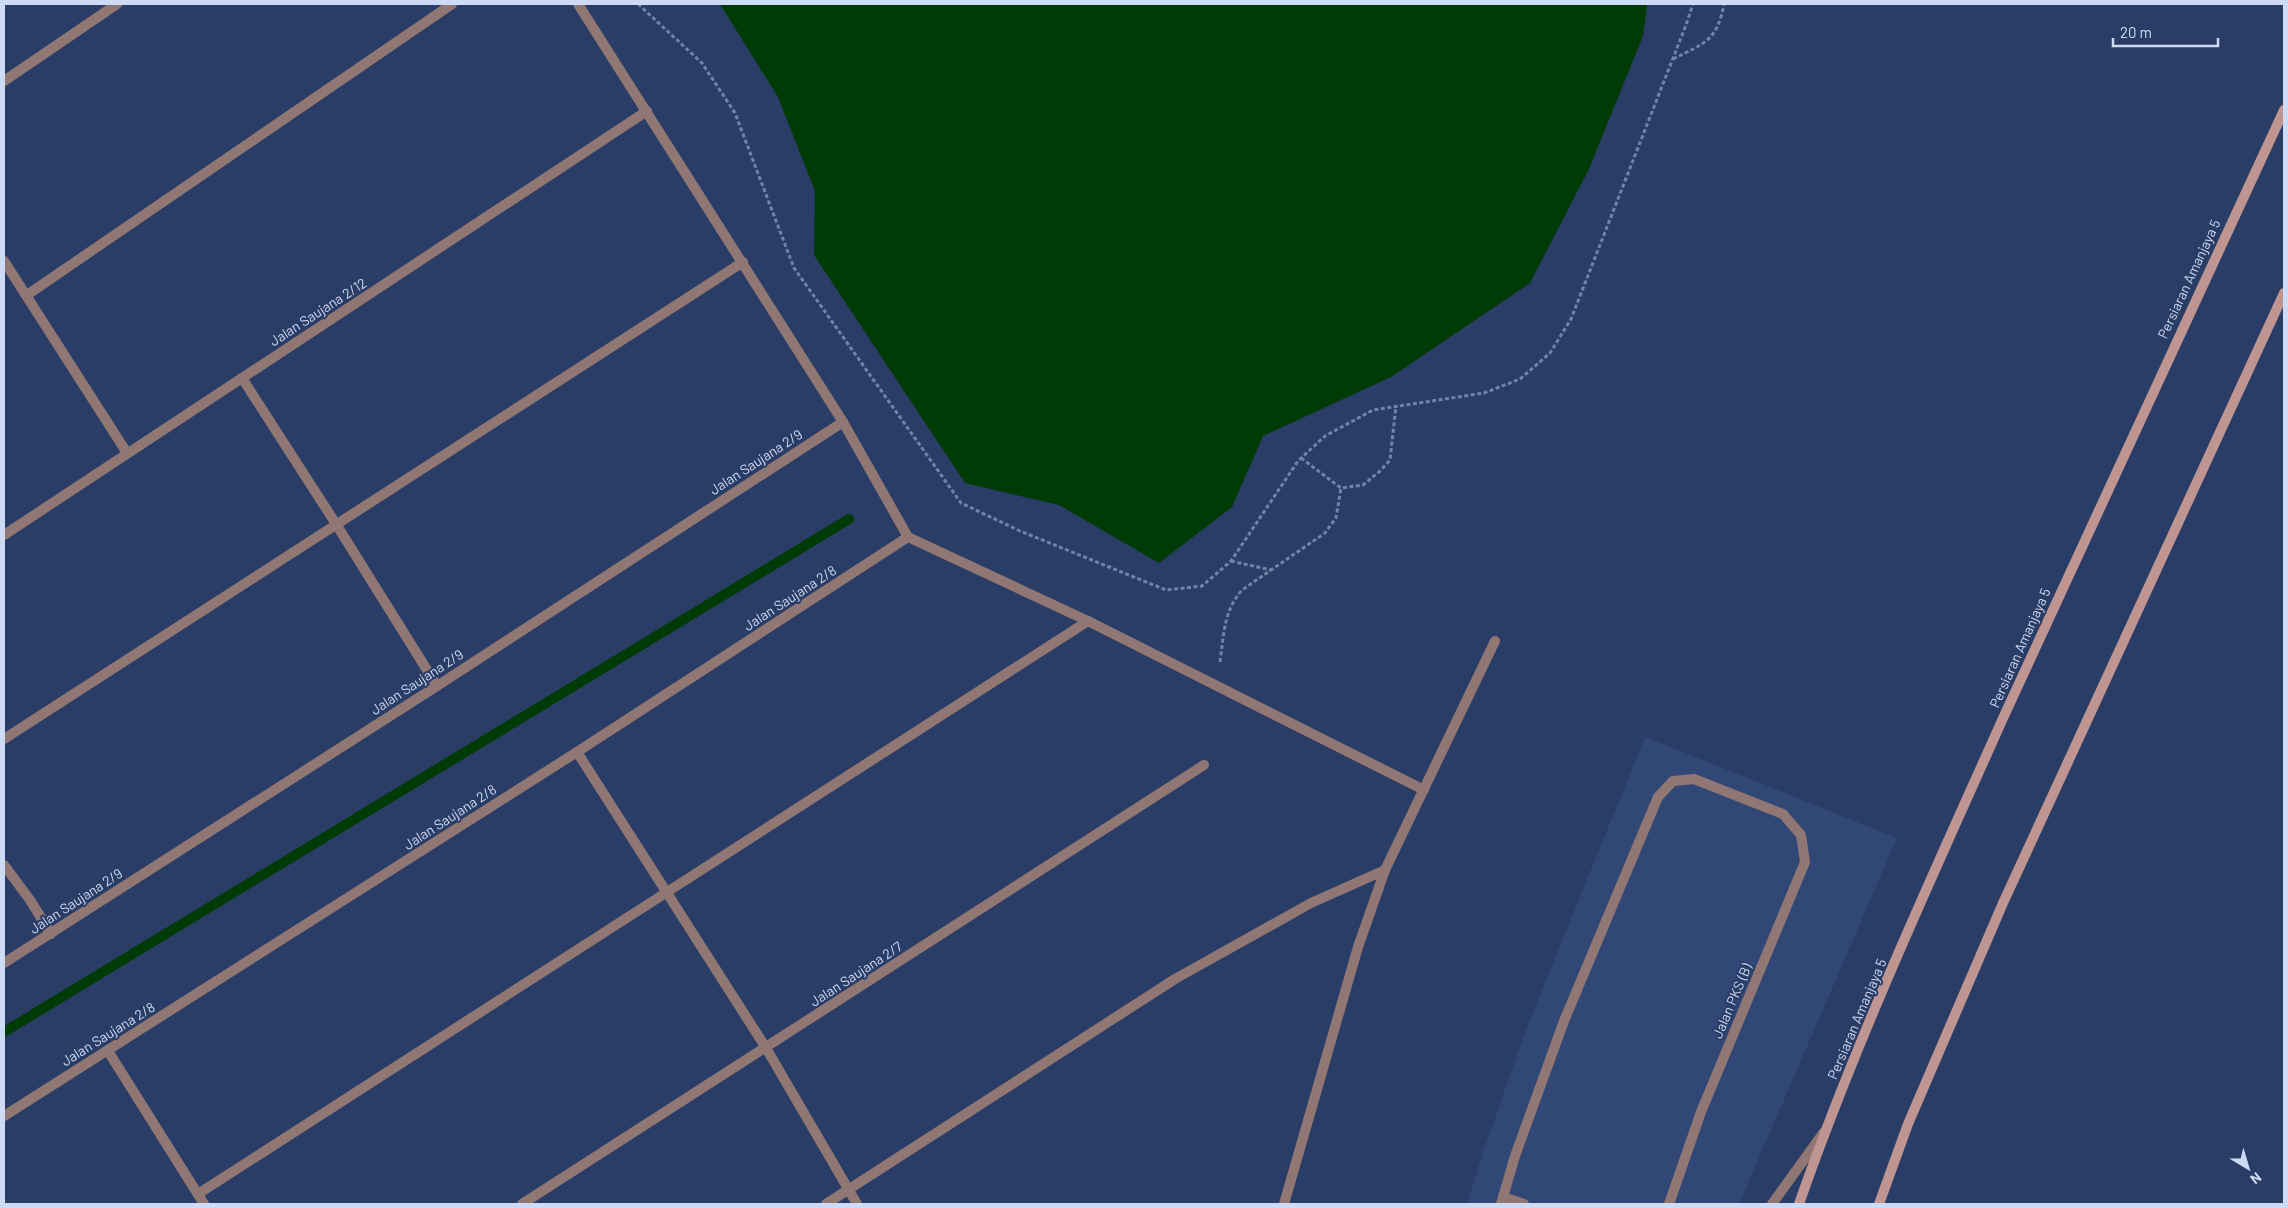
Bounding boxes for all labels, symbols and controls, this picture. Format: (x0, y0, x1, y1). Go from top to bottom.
scale bar (2113, 15, 2218, 47)
text: 20 m (2120, 23, 2152, 41)
street label: Persiaran Amanjaya 5 (2154, 217, 2224, 341)
street label: Jalan Saujana 2/12 (266, 274, 369, 349)
street label: Jalan Saujana 2/9 (706, 425, 805, 498)
street label: Jalan Saujana 2/8 (740, 561, 839, 634)
street label: Persiaran Amanjaya 5 (1985, 585, 2054, 710)
street label: Jalan Saujana 2/9 (367, 645, 466, 718)
street label: Jalan Saujana 2/8 (400, 780, 499, 853)
street label: Jalan Saujana 2/9 (26, 864, 125, 937)
street label: Jalan Saujana 2/7 (806, 937, 905, 1010)
street label: Persiaran Amanjaya 5 (1823, 956, 1890, 1082)
street label: Jalan PKS (B) (1708, 960, 1755, 1041)
street label: Jalan Saujana 2/8 (58, 998, 158, 1069)
north arrow (2223, 1143, 2273, 1193)
text: N (2247, 1169, 2265, 1188)

